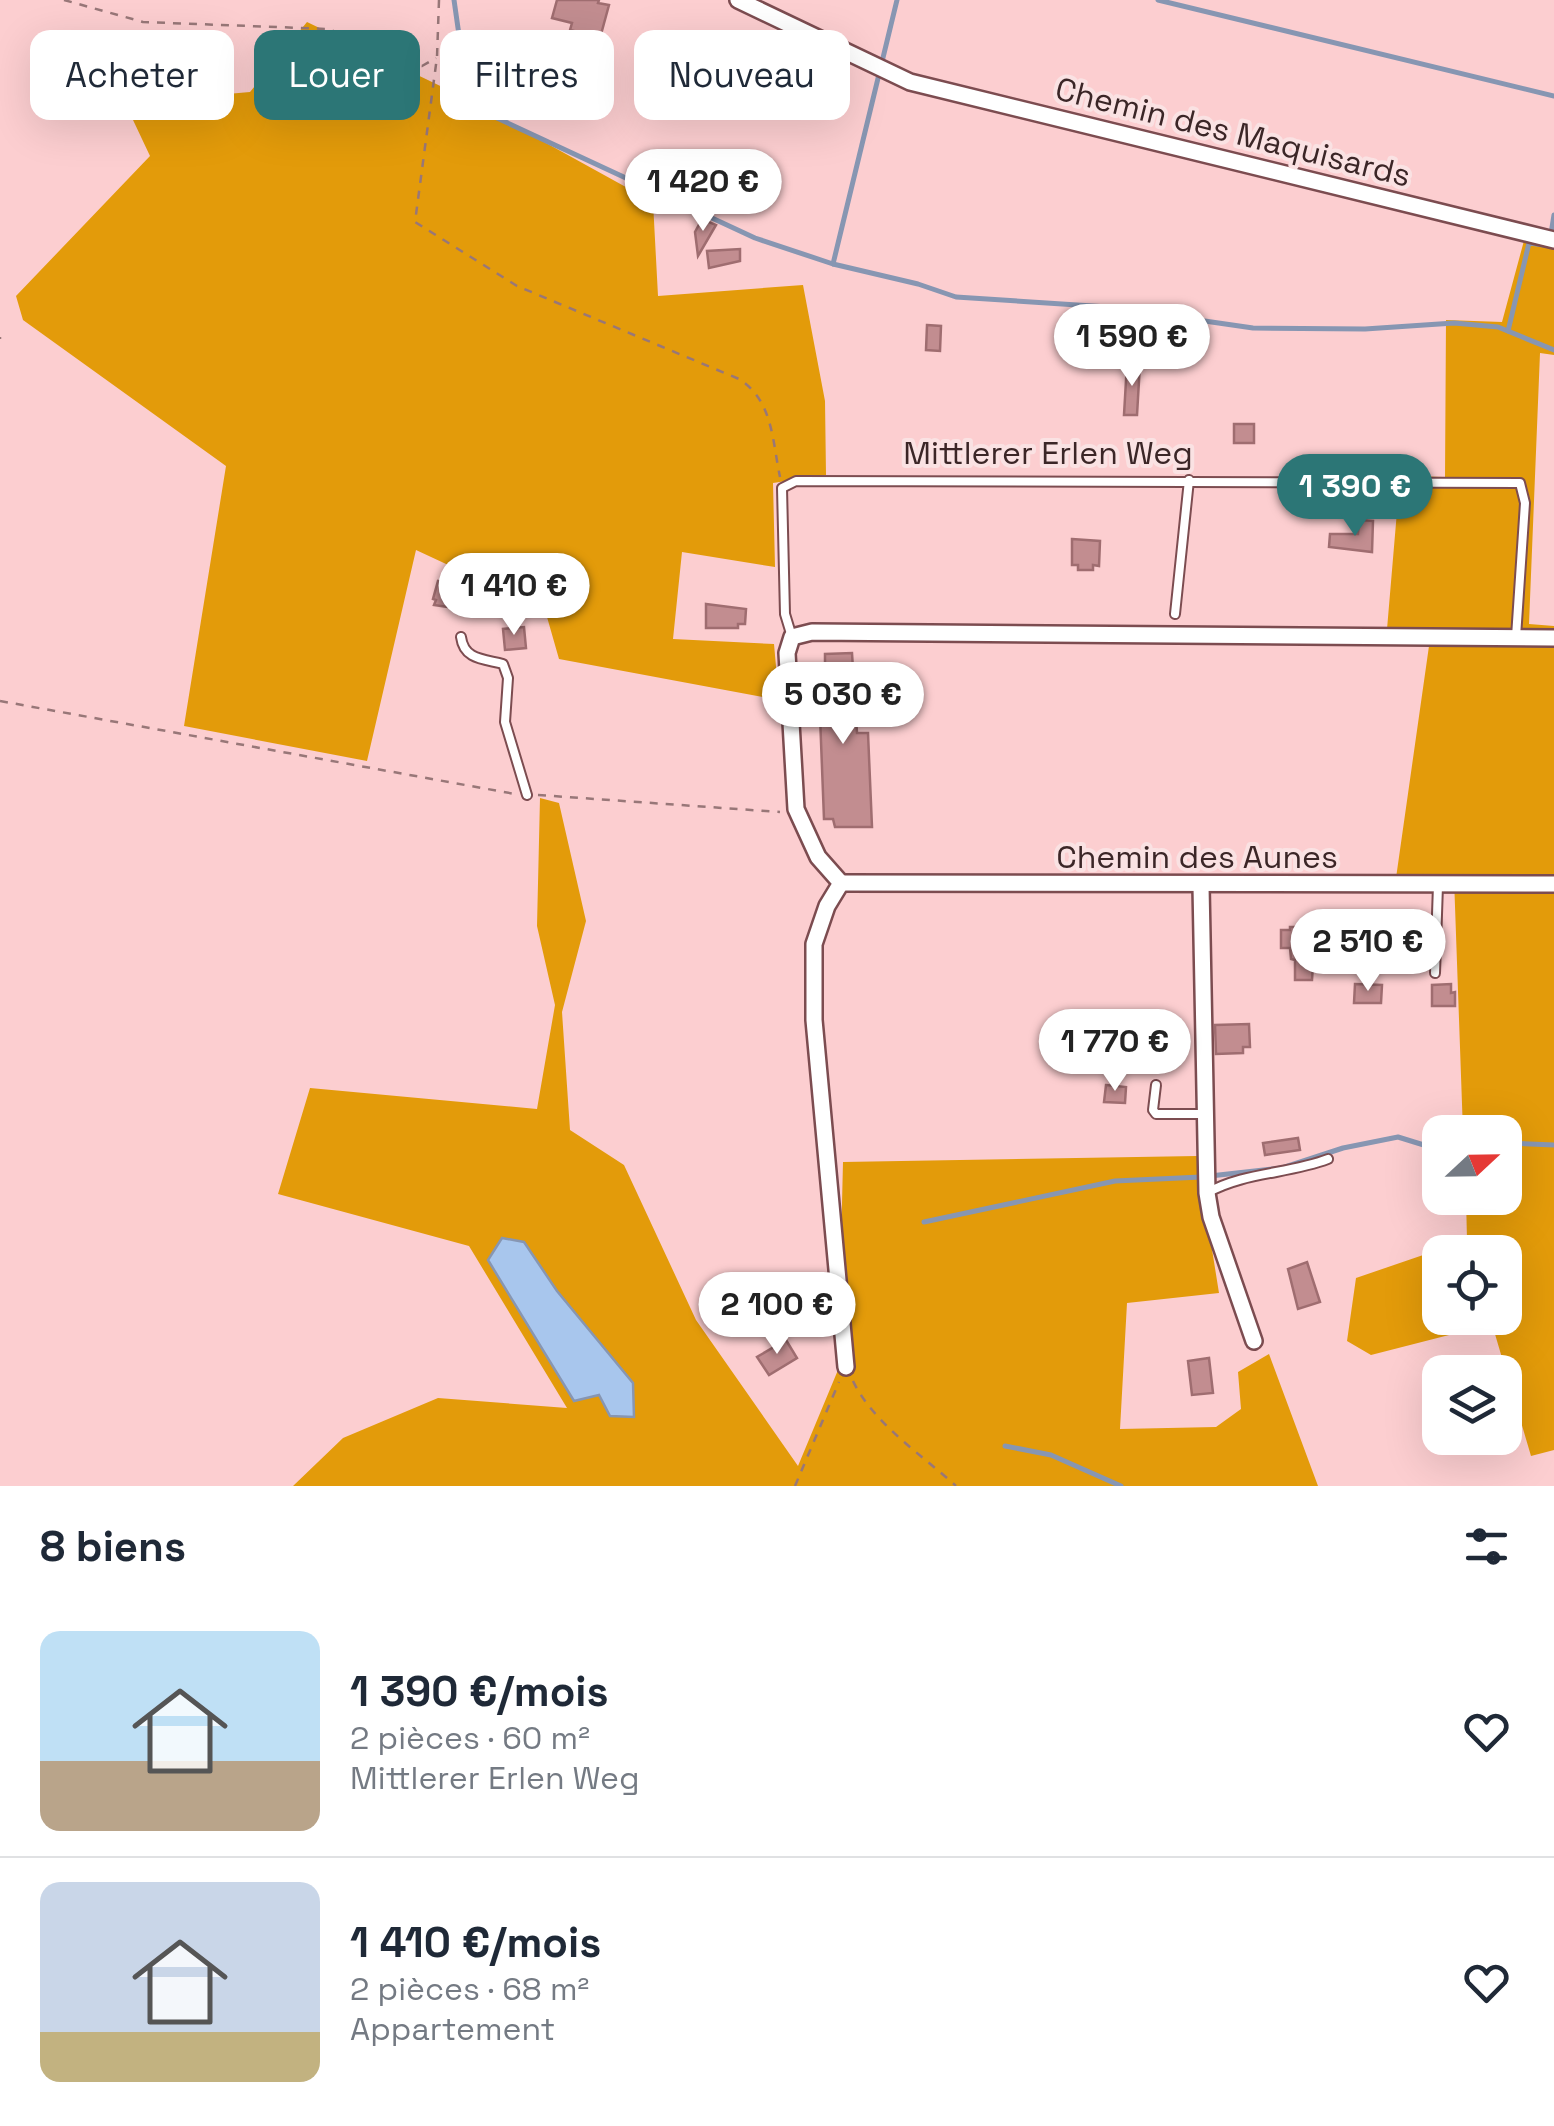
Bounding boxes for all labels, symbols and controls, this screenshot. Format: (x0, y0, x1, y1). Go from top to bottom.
chip: Acheter (30, 30, 234, 120)
chip: Louer (254, 30, 420, 120)
chip: Filtres (440, 30, 614, 120)
chip: Nouveau (634, 30, 850, 120)
street label: Chemin des Maquisards (1051, 68, 1415, 196)
pin: 1 420 € (611, 149, 795, 234)
text: 1 420 € (647, 161, 759, 201)
pin: 1 590 € (1040, 304, 1224, 389)
text: 1 590 € (1076, 316, 1188, 356)
street label: Mittlerer Erlen Weg (903, 433, 1193, 473)
pin: 1 390 € (1263, 454, 1447, 539)
text: 1 390 € (1299, 466, 1411, 506)
pin: 1 410 € (422, 553, 606, 638)
text: 1 410 € (461, 565, 567, 605)
pin: 5 030 € (751, 662, 935, 747)
text: 5 030 € (784, 674, 902, 714)
street label: Chemin des Aunes (1056, 837, 1338, 877)
pin: 2 510 € (1276, 909, 1460, 994)
text: 2 510 € (1313, 921, 1423, 961)
pin: 1 770 € (1023, 1009, 1207, 1094)
text: 1 770 € (1061, 1021, 1169, 1061)
north arrow (1422, 1115, 1522, 1215)
map controls (1422, 1115, 1522, 1455)
button: locate (1422, 1235, 1522, 1335)
pin: 2 100 € (685, 1272, 869, 1357)
text: 2 100 € (721, 1284, 833, 1324)
button: layers (1422, 1355, 1522, 1455)
icon: filters (1459, 1519, 1514, 1574)
text: 8 biens (40, 1520, 186, 1573)
text: 1 390 €/mois (350, 1665, 609, 1718)
icon: home (120, 1671, 240, 1791)
icon: heart (1459, 1704, 1514, 1759)
text: 2 pièces · 60 m² (350, 1718, 590, 1758)
text: Mittlerer Erlen Weg (350, 1758, 640, 1798)
text: 1 410 €/mois (350, 1916, 601, 1969)
icon: home (120, 1922, 240, 2042)
icon: heart (1459, 1955, 1514, 2010)
text: 2 pièces · 68 m² (350, 1969, 589, 2009)
text: Appartement (350, 2009, 555, 2049)

